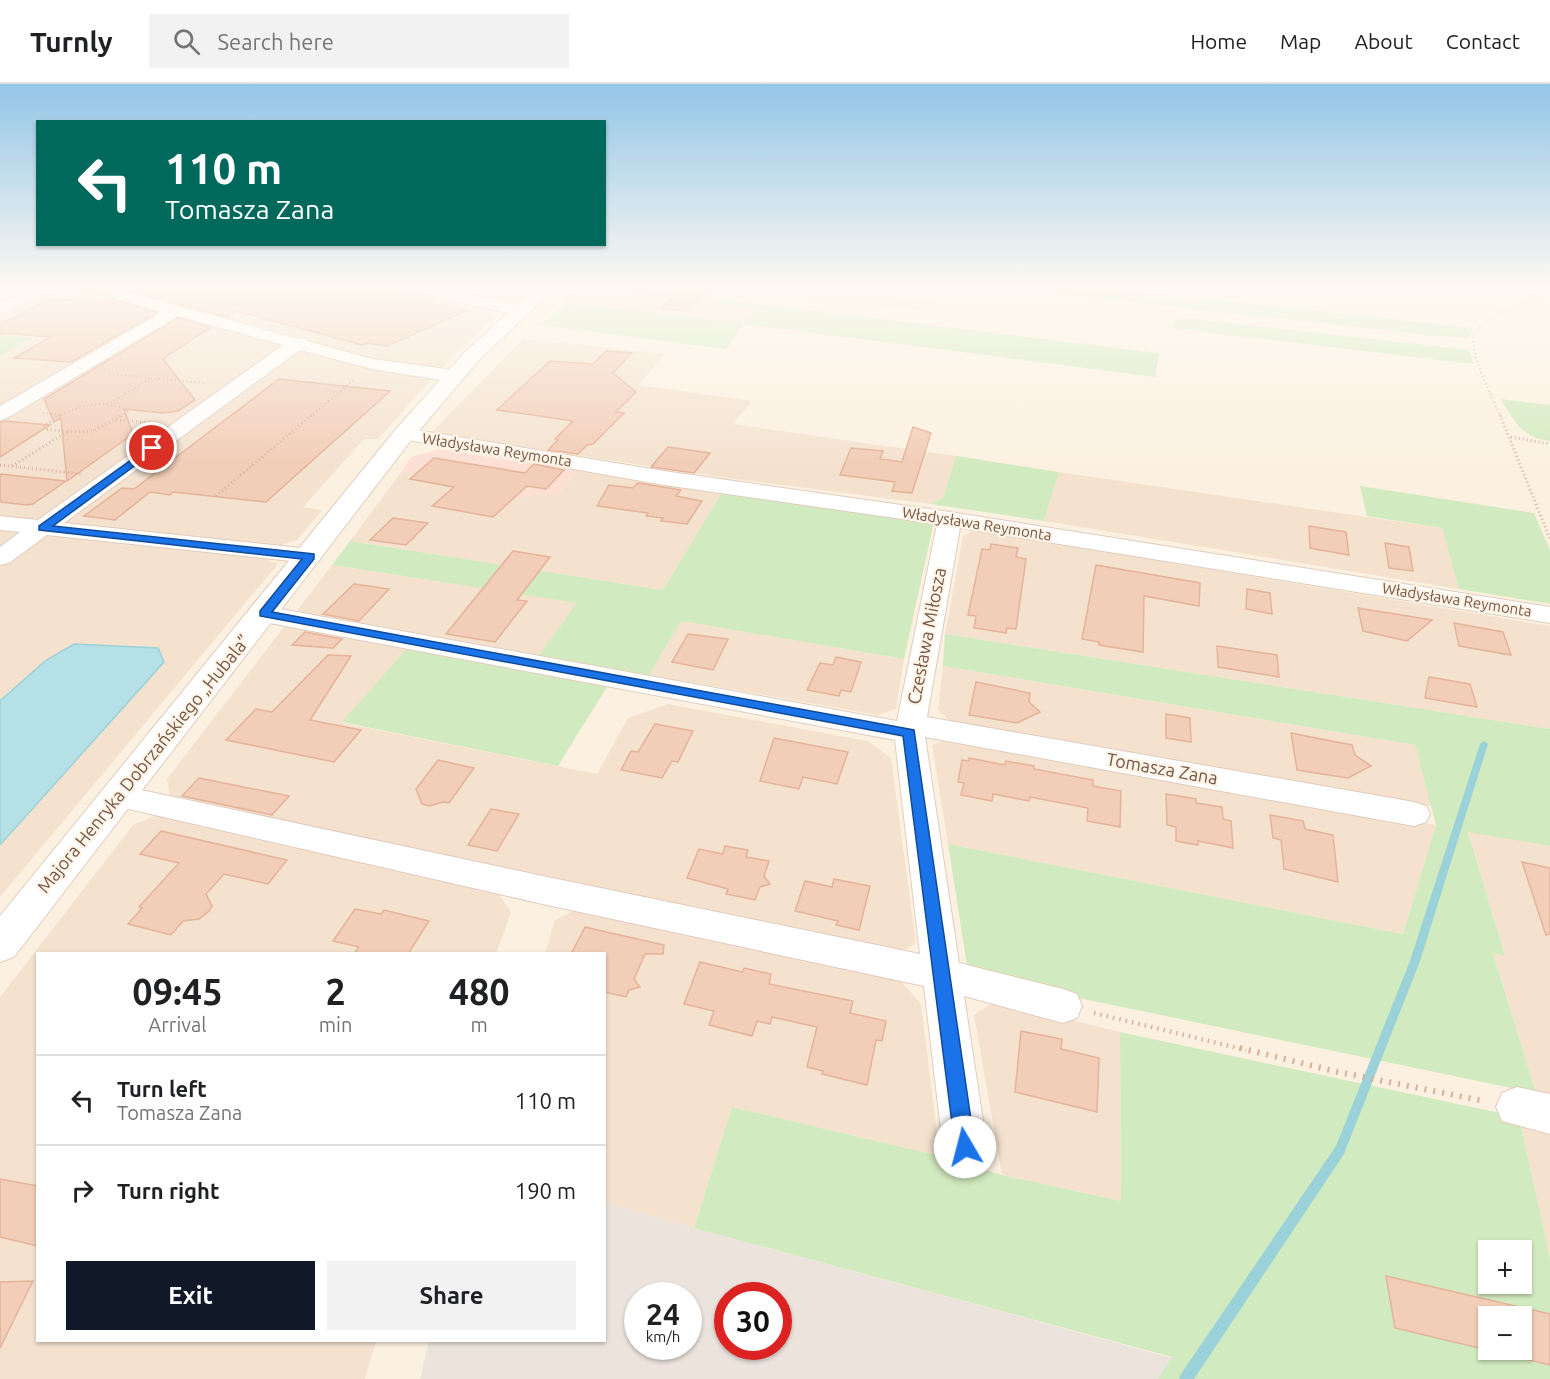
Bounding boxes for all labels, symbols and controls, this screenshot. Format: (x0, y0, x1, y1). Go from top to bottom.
search box (149, 14, 569, 68)
icon: search (170, 25, 203, 58)
text: Turnly (30, 26, 113, 57)
text: Search here (218, 29, 334, 54)
text: Home (1190, 29, 1247, 53)
text: Map (1280, 29, 1321, 53)
text: About (1354, 29, 1413, 53)
text: Contact (1446, 29, 1520, 53)
icon: left (66, 144, 144, 222)
text: 110 m (165, 145, 282, 192)
text: Tomasza Zana (165, 194, 334, 224)
pin (126, 422, 177, 473)
street label: Władysława Reymonta (421, 429, 573, 470)
icon: arrive (135, 431, 168, 464)
street label: Władysława Reymonta (901, 503, 1053, 544)
street label: Czesława Miłosza (903, 566, 949, 706)
street label: Władysława Reymonta (1381, 579, 1533, 620)
street label: Majora Henryka Dobrzańskiego „Hubala” (33, 630, 254, 896)
street label: Tomasza Zana (1105, 748, 1219, 788)
text: 09:45 (132, 971, 222, 1012)
text: 2 (325, 971, 346, 1012)
text: 480 (449, 971, 510, 1012)
text: Arrival (148, 1013, 207, 1036)
text: min (319, 1013, 352, 1036)
text: m (471, 1013, 488, 1036)
text: Turn left (117, 1076, 207, 1101)
icon: left (66, 1084, 99, 1117)
text: 110 m (515, 1088, 576, 1113)
text: Tomasza Zana (117, 1101, 242, 1124)
position arrow (933, 1115, 997, 1179)
icon: right (66, 1174, 99, 1207)
text: Turn right (117, 1178, 219, 1203)
text: 190 m (515, 1178, 576, 1203)
map controls (1478, 1240, 1532, 1360)
button: + (1478, 1240, 1532, 1294)
button: Exit (66, 1261, 315, 1330)
button: Share (327, 1261, 576, 1330)
speed limit sign: 30 (714, 1282, 792, 1360)
text: 24 (646, 1297, 680, 1331)
button: − (1478, 1306, 1532, 1360)
text: km/h (646, 1328, 680, 1345)

